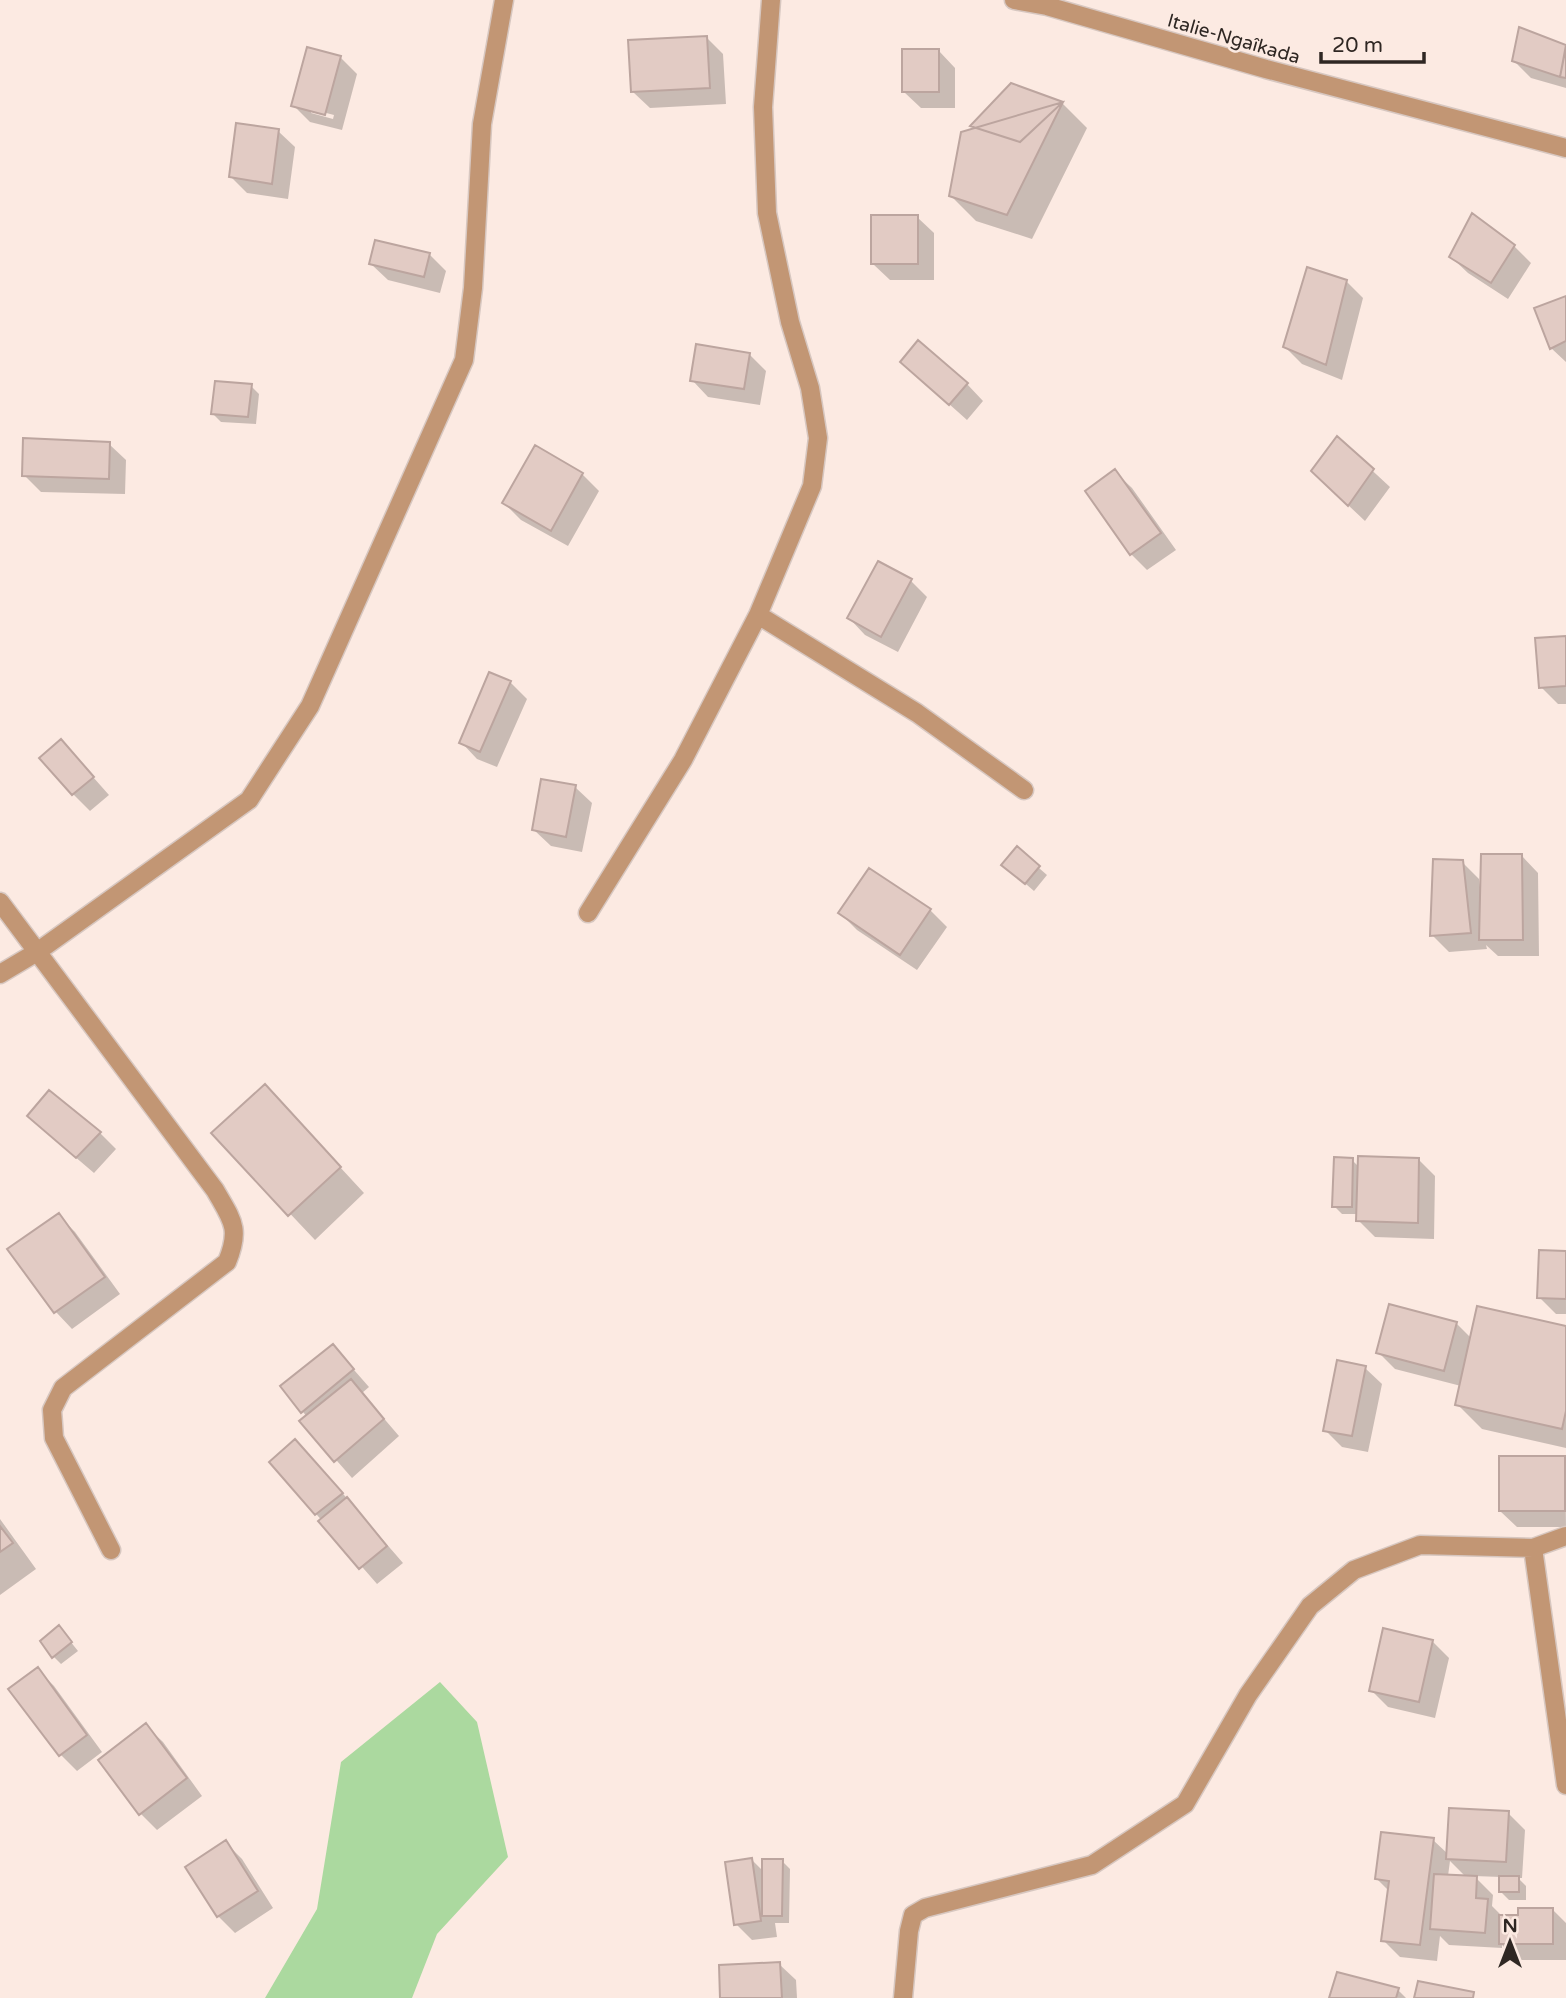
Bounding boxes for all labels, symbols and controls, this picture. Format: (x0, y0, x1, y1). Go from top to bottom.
street label: Italie-Ngaîkada (1165, 10, 1303, 68)
scale bar (1321, 21, 1424, 65)
text: 20 m (1332, 33, 1383, 58)
north arrow (1475, 1907, 1545, 1977)
text: N (1502, 1915, 1518, 1937)

